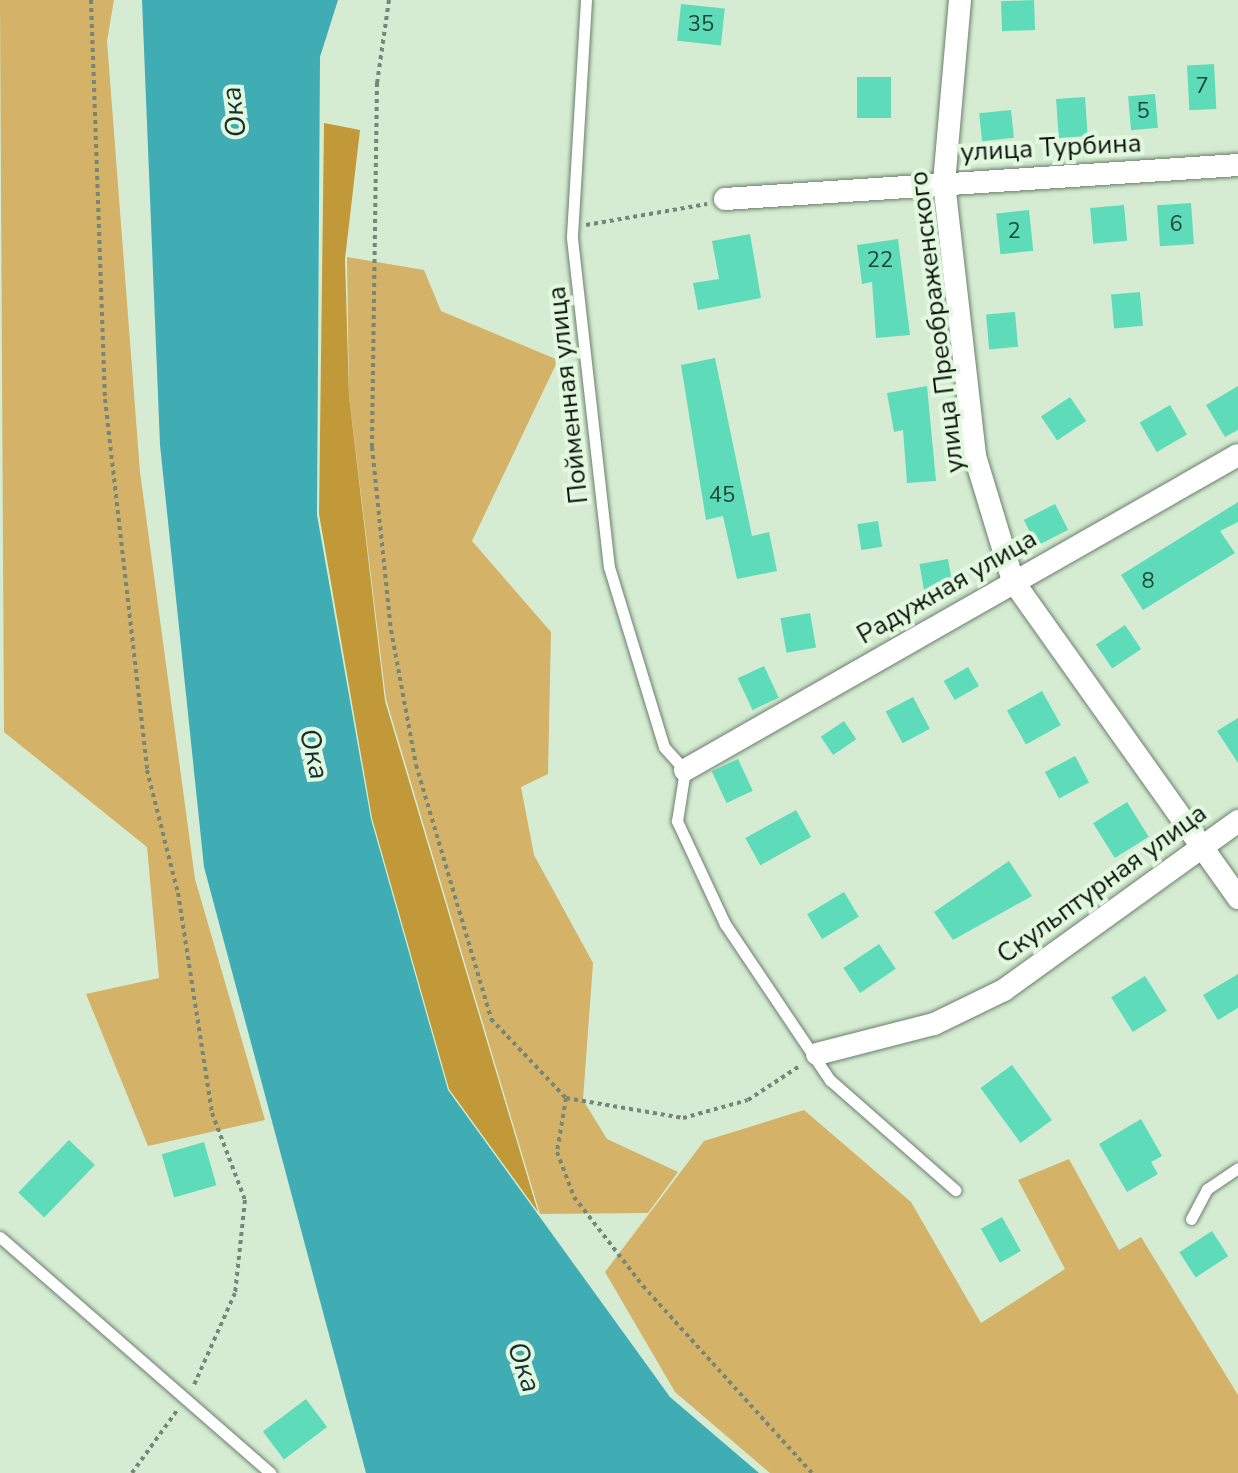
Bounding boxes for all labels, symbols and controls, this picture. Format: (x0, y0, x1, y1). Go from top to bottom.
house number: 35 (688, 12, 714, 38)
house number: 7 (1195, 74, 1209, 100)
water label: Ока (214, 84, 254, 140)
house number: 5 (1136, 99, 1150, 125)
street label: улица Турбина (960, 128, 1142, 168)
street label: улица Преображенского (903, 169, 971, 475)
house number: 6 (1169, 212, 1183, 238)
house number: 2 (1007, 219, 1021, 245)
house number: 22 (867, 248, 893, 274)
street label: Пойменная улица (541, 285, 595, 505)
house number: 45 (709, 483, 735, 509)
street label: Радужная улица (852, 523, 1042, 651)
house number: 8 (1141, 569, 1155, 595)
water label: Ока (292, 725, 336, 783)
street label: Скульптурная улица (991, 798, 1213, 970)
water label: Ока (500, 1337, 548, 1397)

